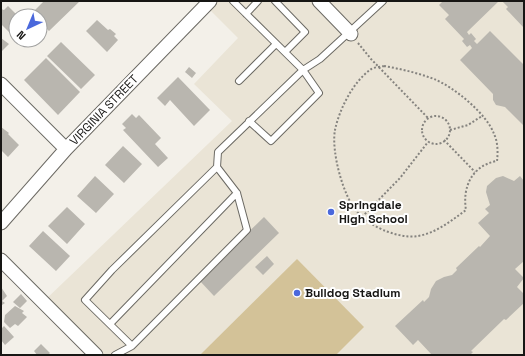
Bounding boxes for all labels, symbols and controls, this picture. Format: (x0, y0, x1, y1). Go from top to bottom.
north arrow (8, 8, 48, 48)
text: N (14, 28, 29, 43)
street label: VIRGINIA STREET (66, 71, 142, 149)
place label: Springdale High School (339, 197, 408, 227)
marker: Springdale High School (326, 207, 336, 217)
place label: Bulldog Stadium (305, 285, 401, 301)
marker: Bulldog Stadium (292, 288, 302, 298)

